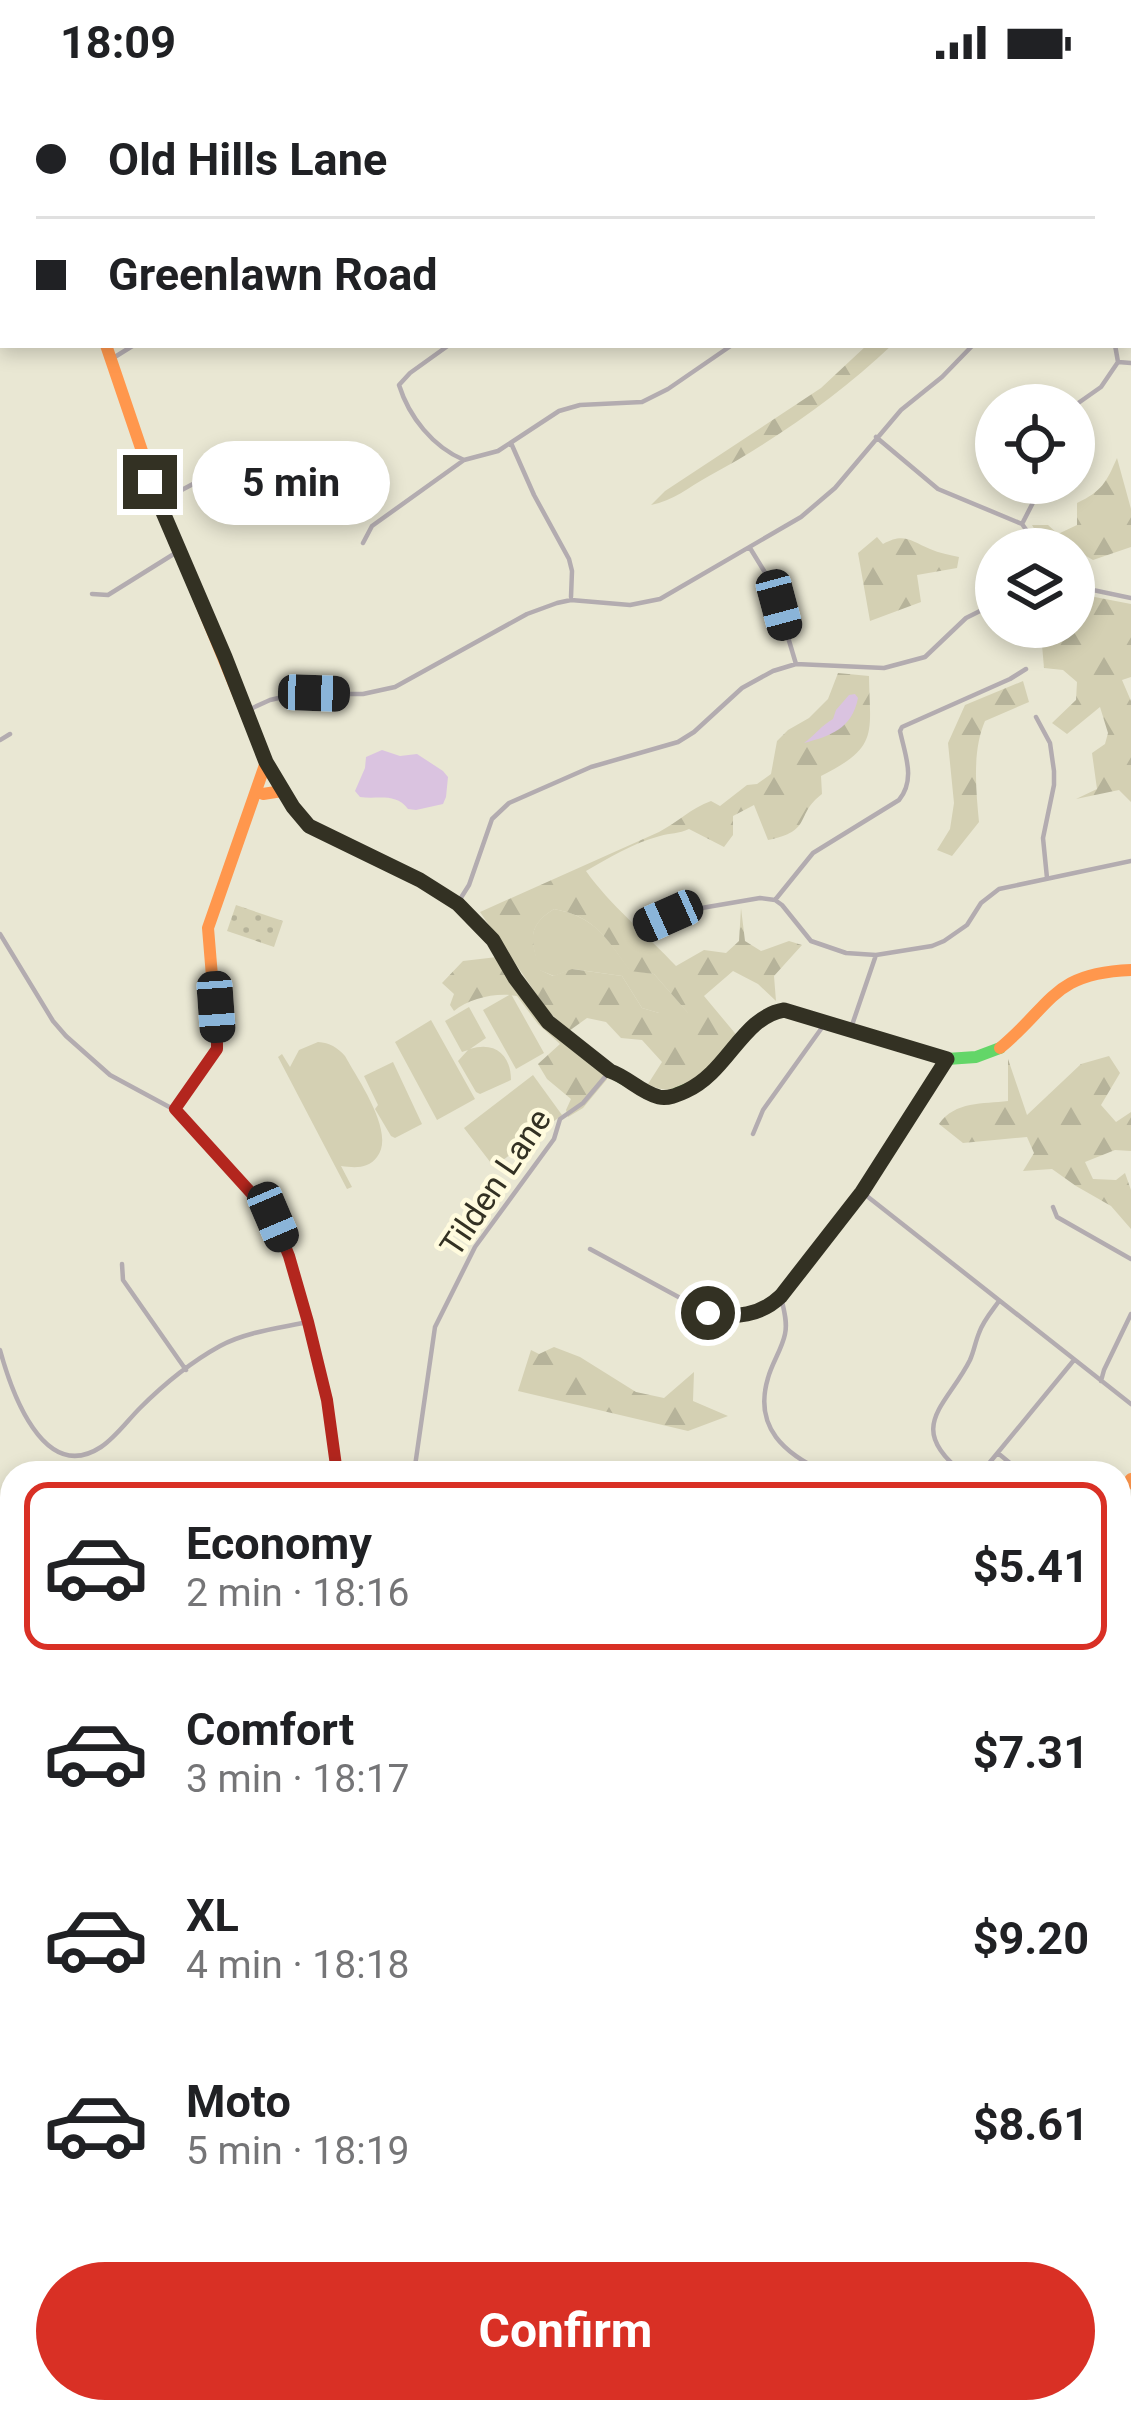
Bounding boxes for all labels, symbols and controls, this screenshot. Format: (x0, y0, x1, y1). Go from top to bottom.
text: 18:09 (60, 16, 176, 69)
text: Old Hills Lane (108, 133, 387, 186)
text: Greenlawn Road (108, 248, 438, 301)
map controls (975, 384, 1095, 648)
button: locate (975, 384, 1095, 504)
callout: 5 min (192, 440, 390, 524)
route end (123, 455, 177, 509)
text: 5 min (242, 460, 340, 506)
button: layers (975, 528, 1095, 648)
car (752, 566, 806, 644)
car (277, 674, 351, 712)
car (628, 885, 708, 947)
car (196, 970, 236, 1044)
street label: Tilden Lane (432, 1101, 559, 1264)
car (242, 1177, 304, 1257)
route start (681, 1286, 735, 1340)
icon: car (42, 1512, 150, 1620)
text: Economy (186, 1517, 372, 1570)
text: $5.41 (973, 1540, 1089, 1593)
text: 2 min · 18:16 (186, 1570, 409, 1616)
icon: car (42, 1698, 150, 1806)
text: Comfort (186, 1703, 354, 1756)
text: $7.31 (973, 1726, 1089, 1779)
text: 3 min · 18:17 (186, 1756, 409, 1802)
icon: car (42, 1884, 150, 1992)
text: XL (186, 1889, 239, 1942)
text: $9.20 (973, 1912, 1089, 1965)
text: 4 min · 18:18 (186, 1942, 409, 1988)
icon: car (42, 2070, 150, 2178)
text: Moto (186, 2075, 291, 2128)
text: $8.61 (973, 2098, 1089, 2151)
text: 5 min · 18:19 (186, 2128, 409, 2174)
button: Confirm (36, 2262, 1095, 2400)

